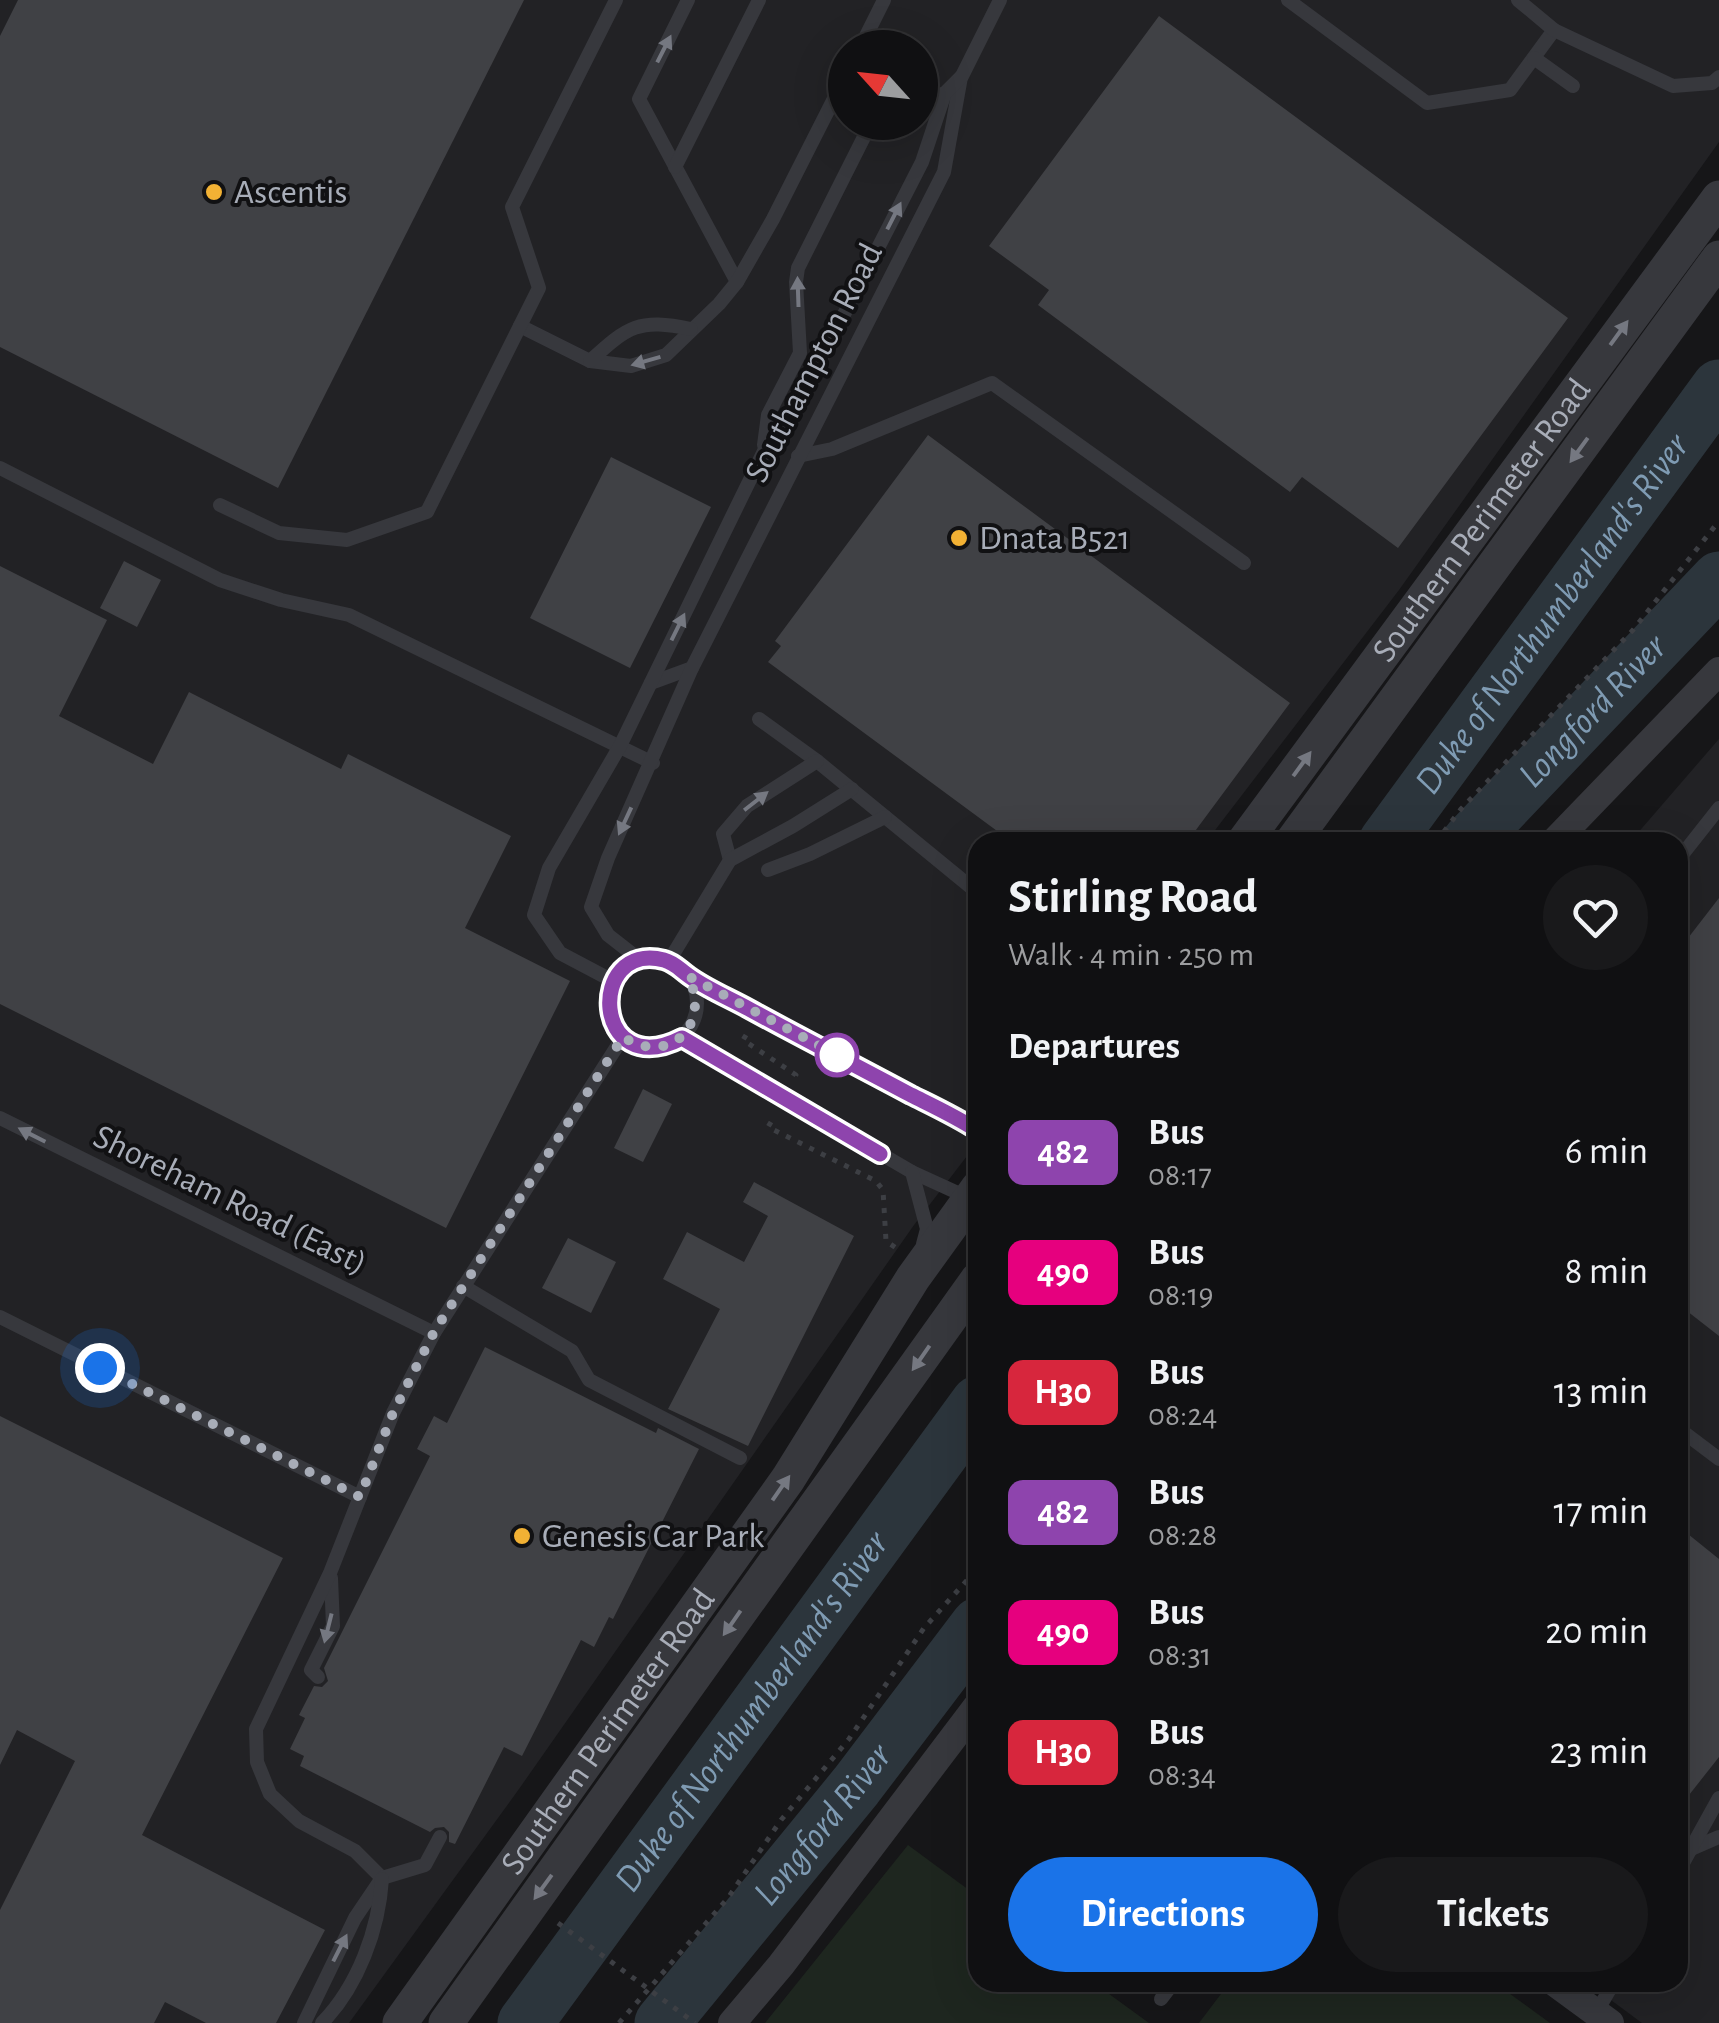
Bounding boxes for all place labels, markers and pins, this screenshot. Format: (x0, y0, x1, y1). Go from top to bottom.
place label: Ascentis (234, 175, 347, 210)
marker: Ascentis (203, 181, 225, 203)
place label: Dnata B521 (979, 521, 1130, 556)
marker: Dnata B521 (948, 527, 970, 549)
unlabelled marker (816, 1034, 858, 1076)
place label: Genesis Car Park (542, 1519, 764, 1554)
marker: Genesis Car Park (511, 1525, 533, 1547)

